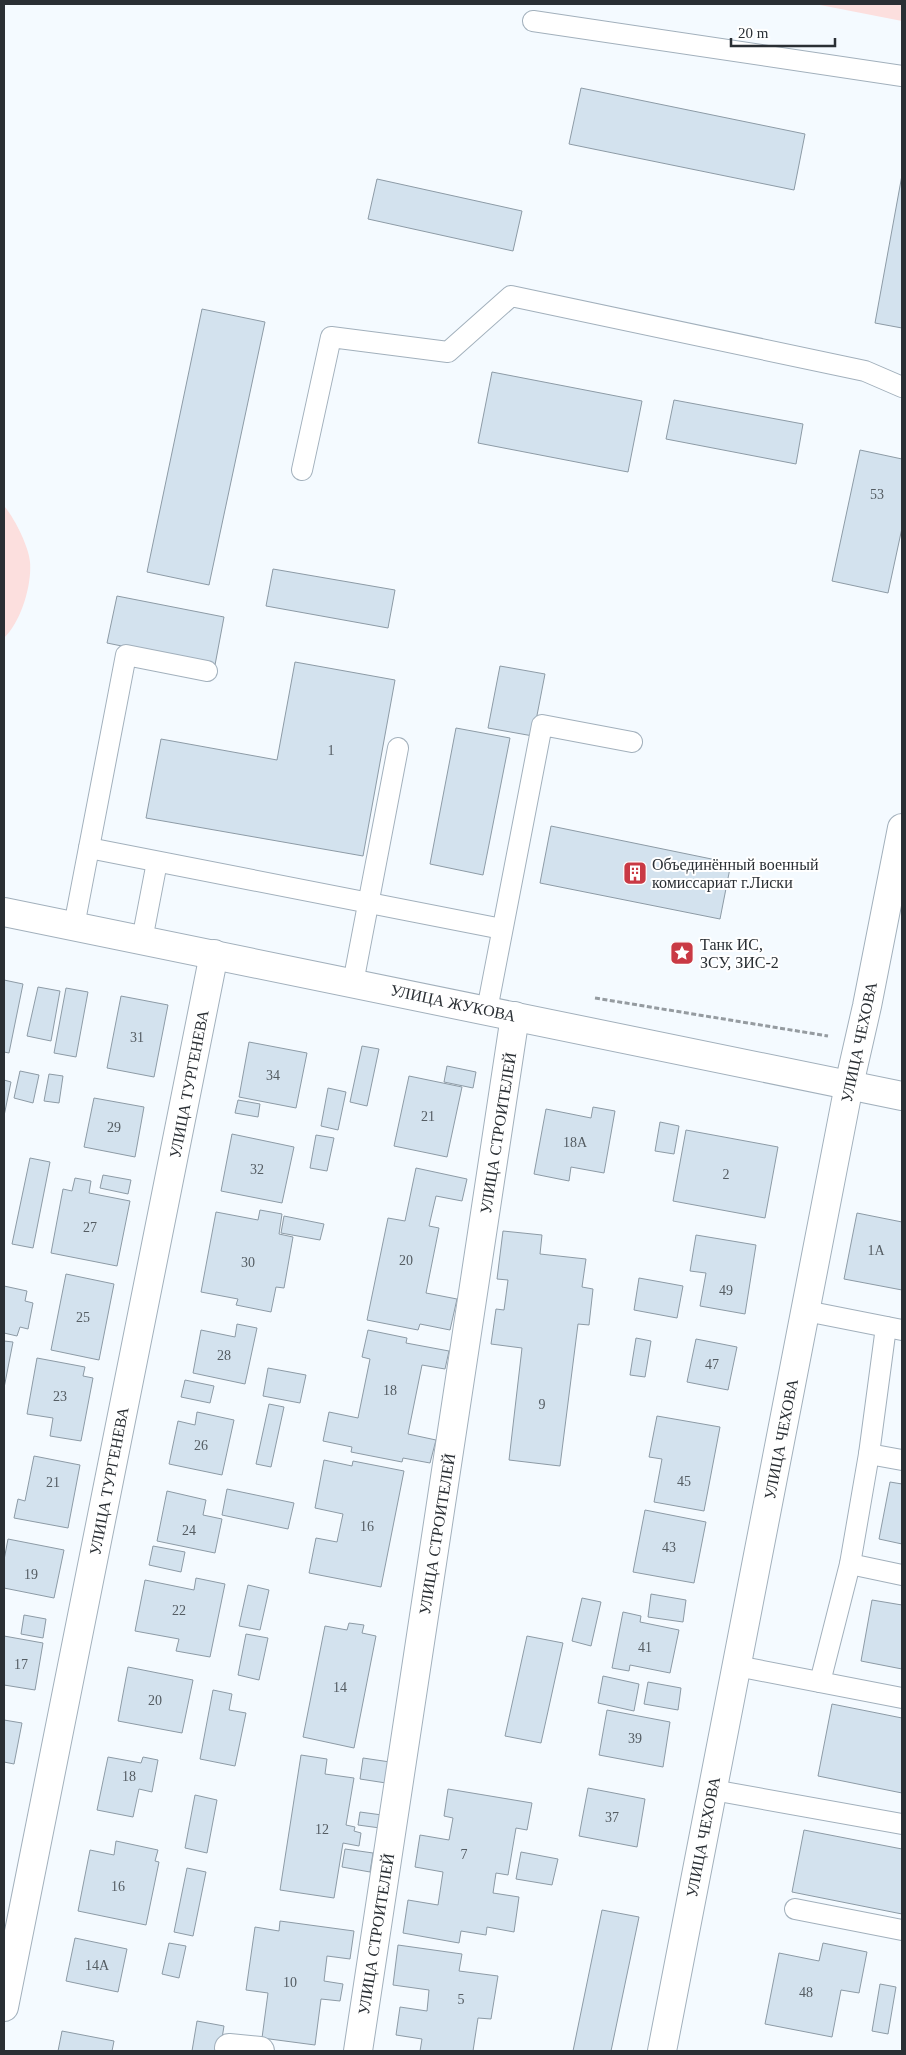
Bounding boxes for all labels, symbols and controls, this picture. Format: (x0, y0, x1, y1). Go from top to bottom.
scale bar (731, 15, 835, 47)
text: 20 m (738, 25, 769, 41)
house number: 53 (870, 487, 884, 502)
house number: 1 (328, 743, 335, 758)
place label: Объединённый военный комиссариат г.Лиски (652, 856, 819, 892)
building icon: Объединённый военный комиссариат г.Лиски (622, 860, 648, 886)
place label: Танк ИС, ЗСУ, ЗИС-2 (700, 936, 779, 971)
place icon: Танк ИС, ЗСУ, ЗИС-2 (669, 940, 695, 966)
street label: УЛИЦА ЧЕХОВА (838, 980, 881, 1104)
street label: УЛИЦА ЖУКОВА (389, 981, 518, 1026)
street label: УЛИЦА ТУРГЕНЕВА (166, 1008, 213, 1160)
house number: 31 (130, 1030, 144, 1045)
street label: УЛИЦА СТРОИТЕЛЕЙ (476, 1050, 520, 1215)
house number: 34 (266, 1068, 280, 1083)
house number: 21 (421, 1109, 435, 1124)
house number: 29 (107, 1120, 121, 1135)
house number: 18А (563, 1135, 588, 1150)
house number: 32 (250, 1162, 264, 1177)
house number: 2 (723, 1167, 730, 1182)
house number: 27 (83, 1220, 97, 1235)
house number: 1А (867, 1243, 885, 1258)
house number: 20 (399, 1253, 413, 1268)
house number: 30 (241, 1255, 255, 1270)
house number: 49 (719, 1283, 733, 1298)
house number: 25 (76, 1310, 90, 1325)
house number: 28 (217, 1348, 231, 1363)
house number: 47 (705, 1357, 719, 1372)
street label: УЛИЦА ЧЕХОВА (761, 1377, 802, 1501)
house number: 18 (383, 1383, 397, 1398)
house number: 23 (53, 1389, 67, 1404)
house number: 9 (539, 1397, 546, 1412)
street label: УЛИЦА ТУРГЕНЕВА (86, 1405, 133, 1557)
house number: 26 (194, 1438, 208, 1453)
street label: УЛИЦА СТРОИТЕЛЕЙ (415, 1451, 459, 1616)
house number: 45 (677, 1474, 691, 1489)
house number: 21 (46, 1475, 60, 1490)
house number: 16 (360, 1519, 374, 1534)
house number: 24 (182, 1523, 196, 1538)
house number: 43 (662, 1540, 676, 1555)
house number: 19 (24, 1567, 38, 1582)
house number: 22 (172, 1603, 186, 1618)
house number: 41 (638, 1640, 652, 1655)
house number: 17 (14, 1657, 28, 1672)
house number: 14 (333, 1680, 347, 1695)
house number: 20 (148, 1693, 162, 1708)
house number: 39 (628, 1731, 642, 1746)
house number: 18 (122, 1769, 136, 1784)
street label: УЛИЦА ЧЕХОВА (683, 1775, 724, 1899)
house number: 37 (605, 1810, 619, 1825)
house number: 12 (315, 1822, 329, 1837)
house number: 7 (461, 1847, 468, 1862)
street label: УЛИЦА СТРОИТЕЛЕЙ (354, 1851, 398, 2016)
house number: 16 (111, 1879, 125, 1894)
house number: 14А (85, 1958, 110, 1973)
house number: 10 (283, 1975, 297, 1990)
house number: 48 (799, 1985, 813, 2000)
house number: 5 (458, 1992, 465, 2007)

